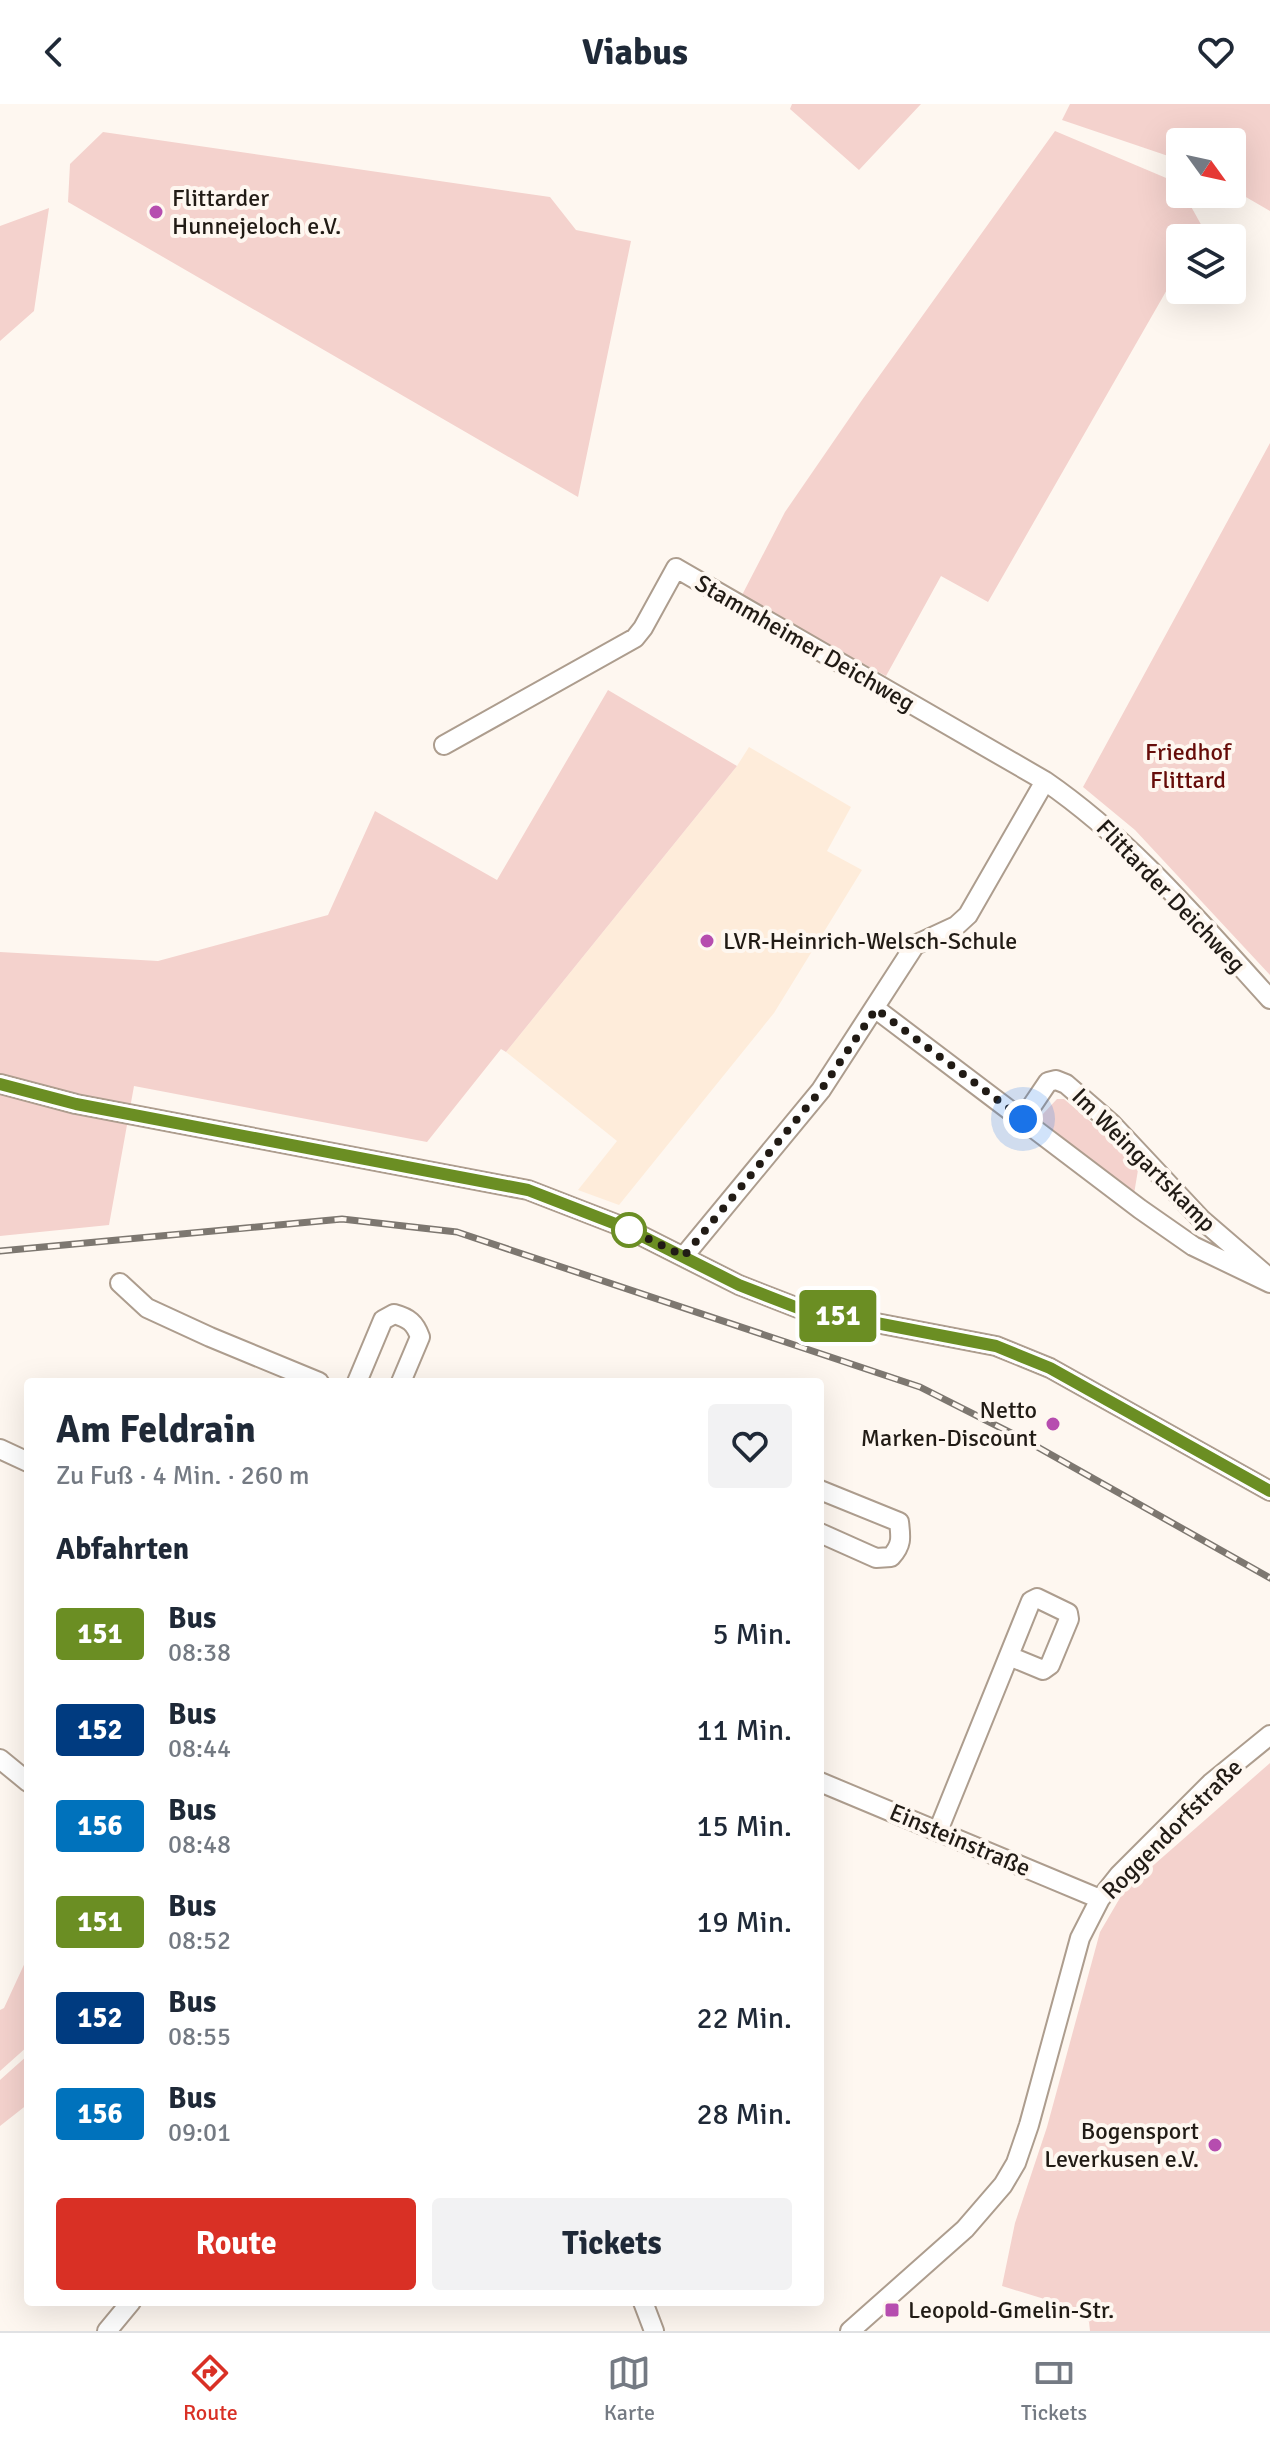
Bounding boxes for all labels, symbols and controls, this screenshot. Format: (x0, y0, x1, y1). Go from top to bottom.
icon: back (32, 30, 76, 74)
text: Viabus (582, 30, 688, 75)
icon: heart (1194, 30, 1238, 74)
north arrow (1166, 128, 1246, 208)
map controls (1166, 128, 1246, 304)
place label: Flittarder Hunnejeloch e.V. (172, 183, 341, 241)
marker: Flittarder Hunnejeloch e.V. (147, 203, 165, 221)
button: layers (1166, 224, 1246, 304)
street label: Stammheimer Deichweg (690, 568, 920, 718)
park label: Friedhof Flittard (1145, 737, 1232, 795)
street label: Flittarder Deichweg (1090, 813, 1252, 979)
place label: LVR-Heinrich-Welsch-Schule (723, 926, 1017, 956)
marker: LVR-Heinrich-Welsch-Schule (698, 932, 716, 950)
street label: Im Weingartskamp (1066, 1082, 1222, 1238)
your location (1003, 1099, 1043, 1139)
unlabelled marker (612, 1213, 646, 1247)
line badge: 151 (792, 1290, 884, 1342)
text: 151 (815, 1299, 861, 1333)
place label: Netto Marken-Discount (861, 1395, 1037, 1453)
button: heart (708, 1404, 792, 1488)
text: Am Feldrain (56, 1406, 256, 1453)
marker: Netto Marken-Discount (1044, 1415, 1062, 1433)
text: Zu Fuß · 4 Min. · 260 m (56, 1460, 309, 1492)
text: Abfahrten (56, 1531, 189, 1568)
text: Bus (168, 1600, 216, 1637)
text: 5 Min. (713, 1616, 792, 1653)
text: 151 (77, 1617, 123, 1651)
text: 08:38 (168, 1637, 231, 1669)
text: Bus (168, 1696, 216, 1733)
text: 11 Min. (696, 1712, 792, 1749)
text: 152 (77, 1713, 123, 1747)
text: 08:44 (168, 1733, 231, 1765)
street label: Roggendorfstraße (1095, 1752, 1249, 1906)
text: Bus (168, 1792, 216, 1829)
street label: Einsteinstraße (885, 1797, 1035, 1883)
text: 15 Min. (696, 1808, 792, 1845)
text: 156 (77, 1809, 123, 1843)
text: 08:48 (168, 1829, 231, 1861)
text: Bus (168, 1888, 216, 1925)
text: 19 Min. (696, 1904, 792, 1941)
text: 151 (77, 1905, 123, 1939)
text: 08:52 (168, 1925, 231, 1957)
text: Bus (168, 1984, 216, 2021)
text: 22 Min. (696, 2000, 792, 2037)
text: 152 (77, 2001, 123, 2035)
text: 08:55 (168, 2021, 231, 2053)
text: Bus (168, 2080, 216, 2117)
text: 28 Min. (696, 2096, 792, 2133)
text: 156 (77, 2097, 123, 2131)
place label: Bogensport Leverkusen e.V. (1044, 2116, 1199, 2174)
text: 09:01 (168, 2117, 231, 2149)
marker: Bogensport Leverkusen e.V. (1206, 2136, 1224, 2154)
button: Route (56, 2198, 416, 2290)
button: Tickets (432, 2198, 792, 2290)
place label: Leopold-Gmelin-Str. (908, 2295, 1114, 2325)
marker: Leopold-Gmelin-Str. (883, 2301, 901, 2319)
tab: Route (183, 2351, 238, 2426)
tab: Karte (604, 2351, 655, 2426)
tab: Tickets (1021, 2351, 1087, 2426)

